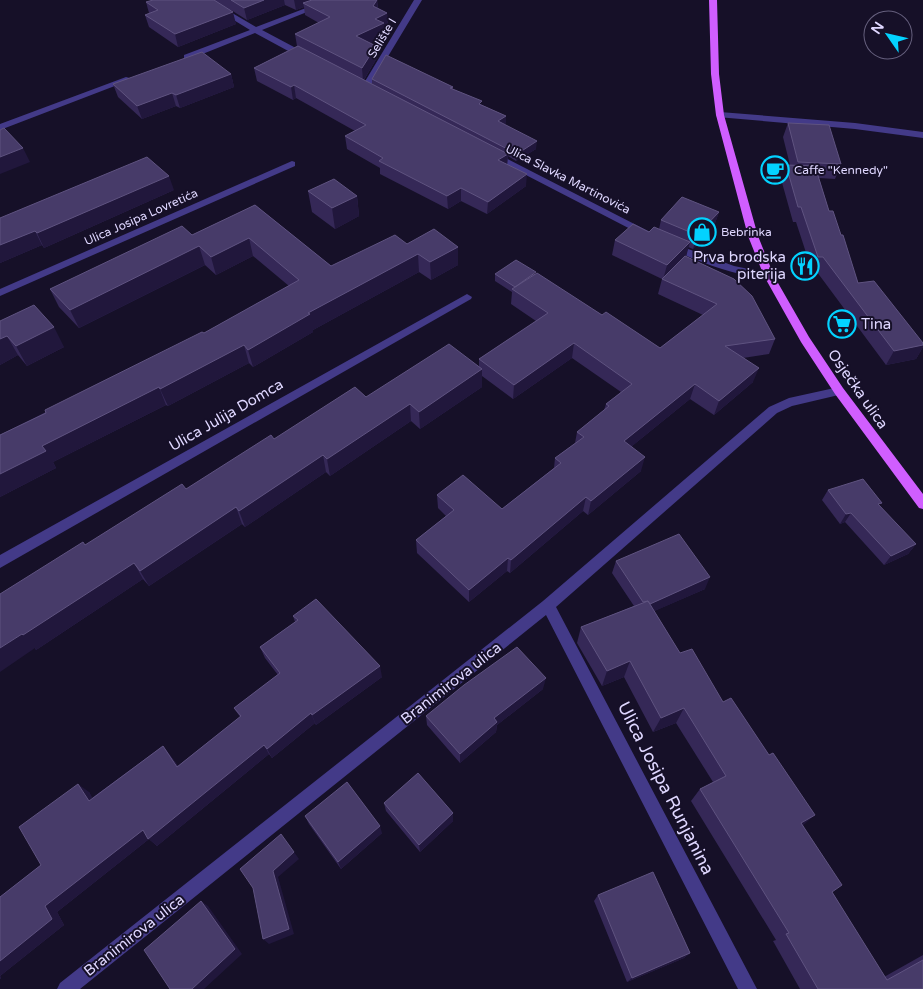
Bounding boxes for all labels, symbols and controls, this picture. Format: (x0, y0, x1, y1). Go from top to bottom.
north arrow (863, 10, 913, 60)
street label: Selište I (365, 16, 399, 60)
text: N (867, 19, 888, 37)
street label: Ulica Slavka Martinovića (503, 141, 633, 217)
cafe icon: Caffe "Kennedy" (760, 155, 790, 185)
place label: Caffe "Kennedy" (794, 163, 888, 177)
street label: Ulica Josipa Lovretića (82, 186, 200, 248)
shop icon: Bebrinka (687, 217, 717, 247)
place label: Bebrinka (721, 225, 772, 239)
place label: Prva brodska piterija (693, 248, 786, 283)
restaurant icon: Prva brodska piterija (790, 251, 820, 281)
supermarket icon: Tina (827, 309, 857, 339)
place label: Tina (861, 315, 891, 333)
street label: Osječka ulica (824, 346, 892, 432)
street label: Ulica Julija Domca (166, 375, 286, 455)
street label: Branimirova ulica (397, 638, 505, 728)
street label: Ulica Josipa Runjanina (613, 698, 719, 878)
street label: Branimirova ulica (80, 890, 188, 980)

